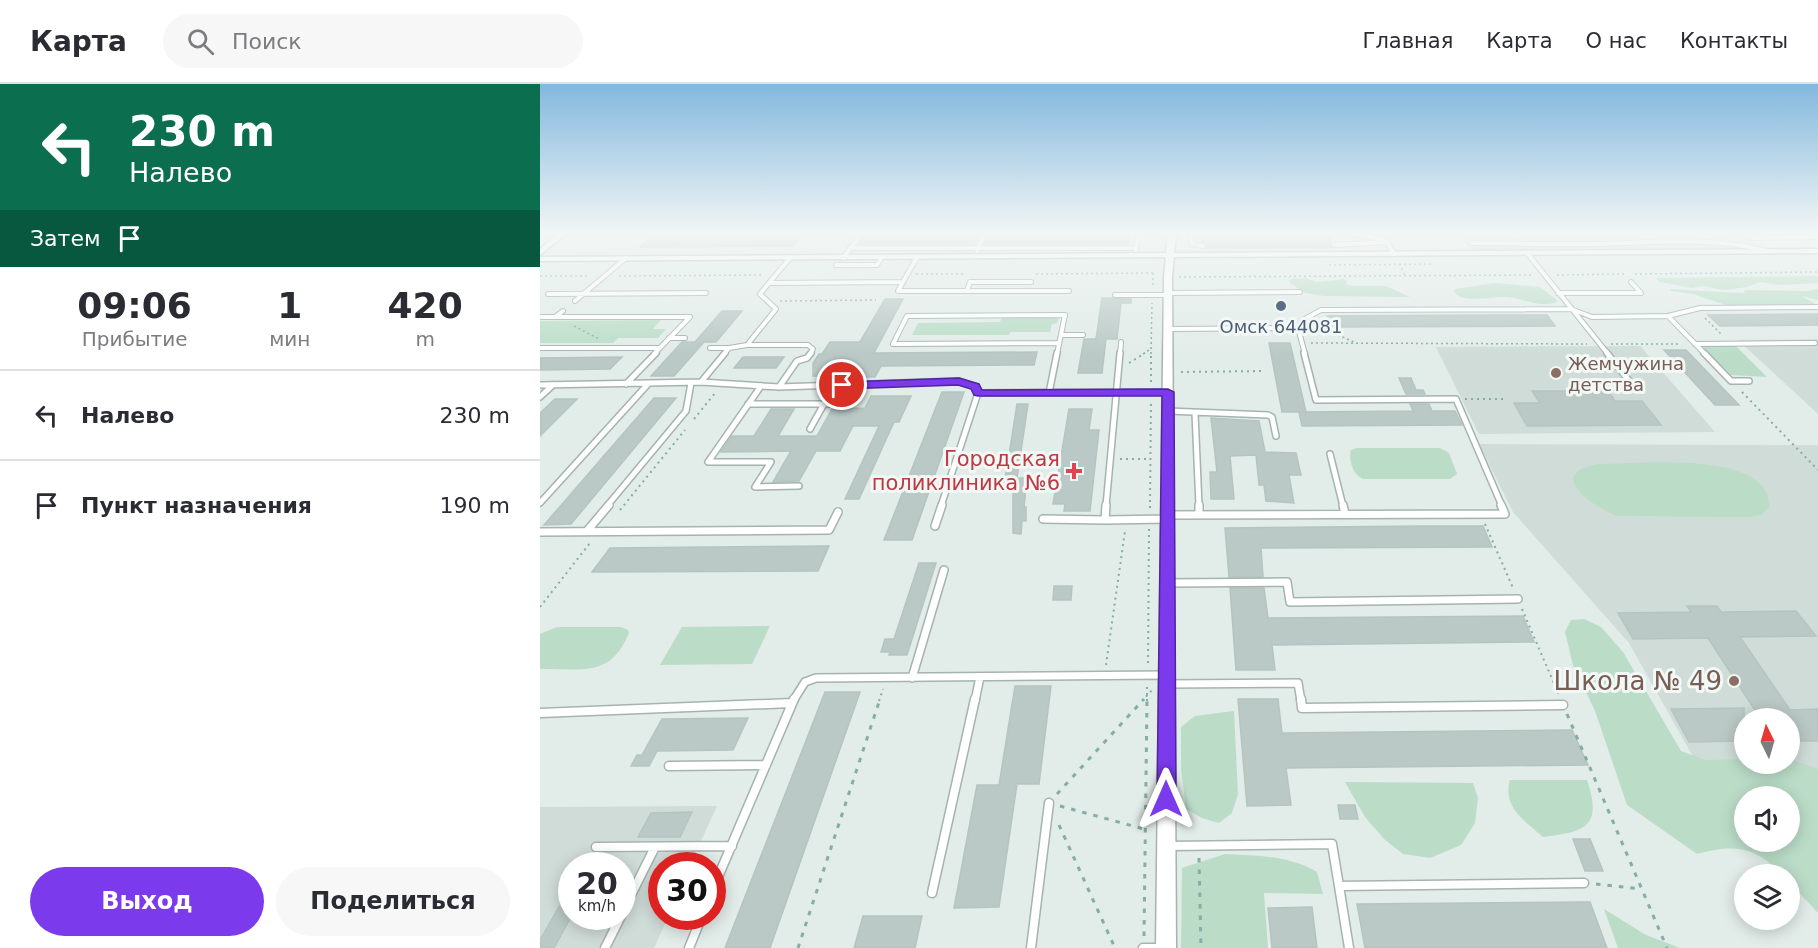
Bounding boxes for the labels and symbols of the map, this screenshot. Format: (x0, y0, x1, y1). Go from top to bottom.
marker: Омск 644081 (1274, 299, 1288, 313)
place label: Омск 644081 (1220, 316, 1342, 337)
place label: Жемчужина детства (1568, 353, 1684, 395)
pin (816, 359, 867, 410)
marker: Жемчужина детства (1549, 366, 1563, 380)
place label: Городская поликлиника №6 (872, 447, 1060, 495)
marker: Городская поликлиника №6 (1065, 462, 1083, 480)
place label: Школа № 49 (1553, 666, 1722, 696)
marker: Школа № 49 (1727, 674, 1741, 688)
north arrow (1734, 708, 1800, 774)
position arrow (1134, 767, 1198, 831)
speed limit sign: 30 (648, 852, 726, 930)

